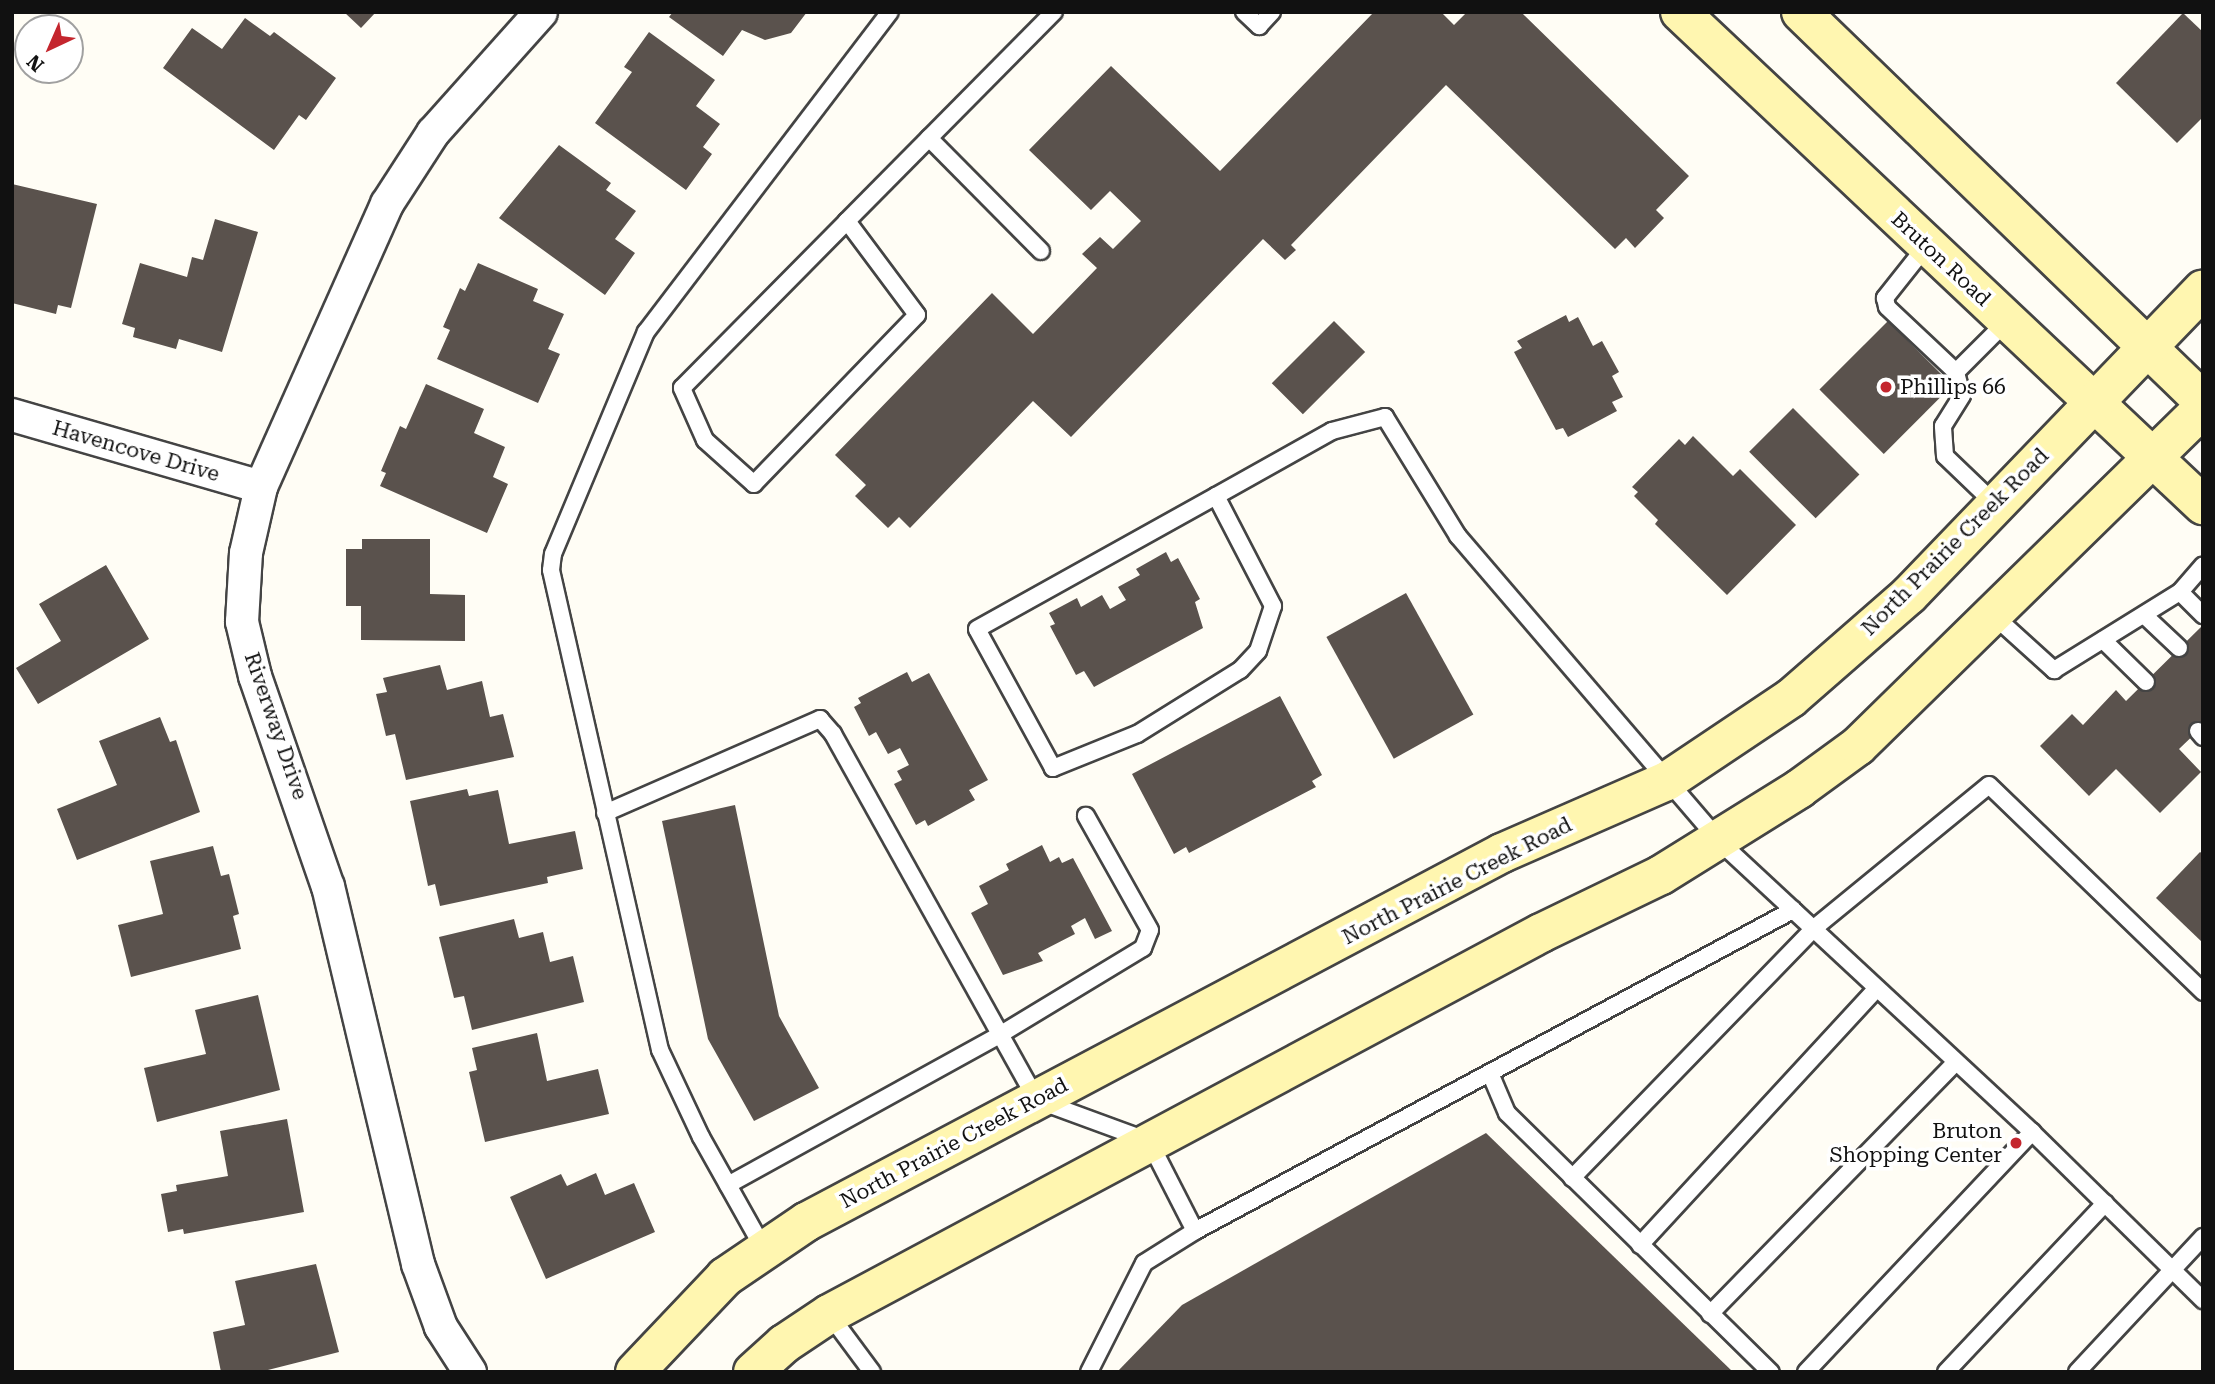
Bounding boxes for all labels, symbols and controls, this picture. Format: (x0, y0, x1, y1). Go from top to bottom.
north arrow (14, 14, 84, 84)
text: N (22, 50, 49, 76)
street label: Bruton Road (1886, 207, 1996, 311)
place label: Phillips 66 (1900, 374, 2006, 400)
marker: Phillips 66 (1878, 379, 1894, 395)
street label: Havencove Drive (50, 415, 222, 487)
street label: North Prairie Creek Road (1856, 443, 2054, 641)
street label: Riverway Drive (239, 649, 313, 803)
street label: North Prairie Creek Road (1338, 812, 1576, 950)
street label: North Prairie Creek Road (836, 1072, 1072, 1214)
place label: Bruton Shopping Center (1829, 1118, 2002, 1168)
marker: Bruton Shopping Center (2008, 1135, 2024, 1151)

